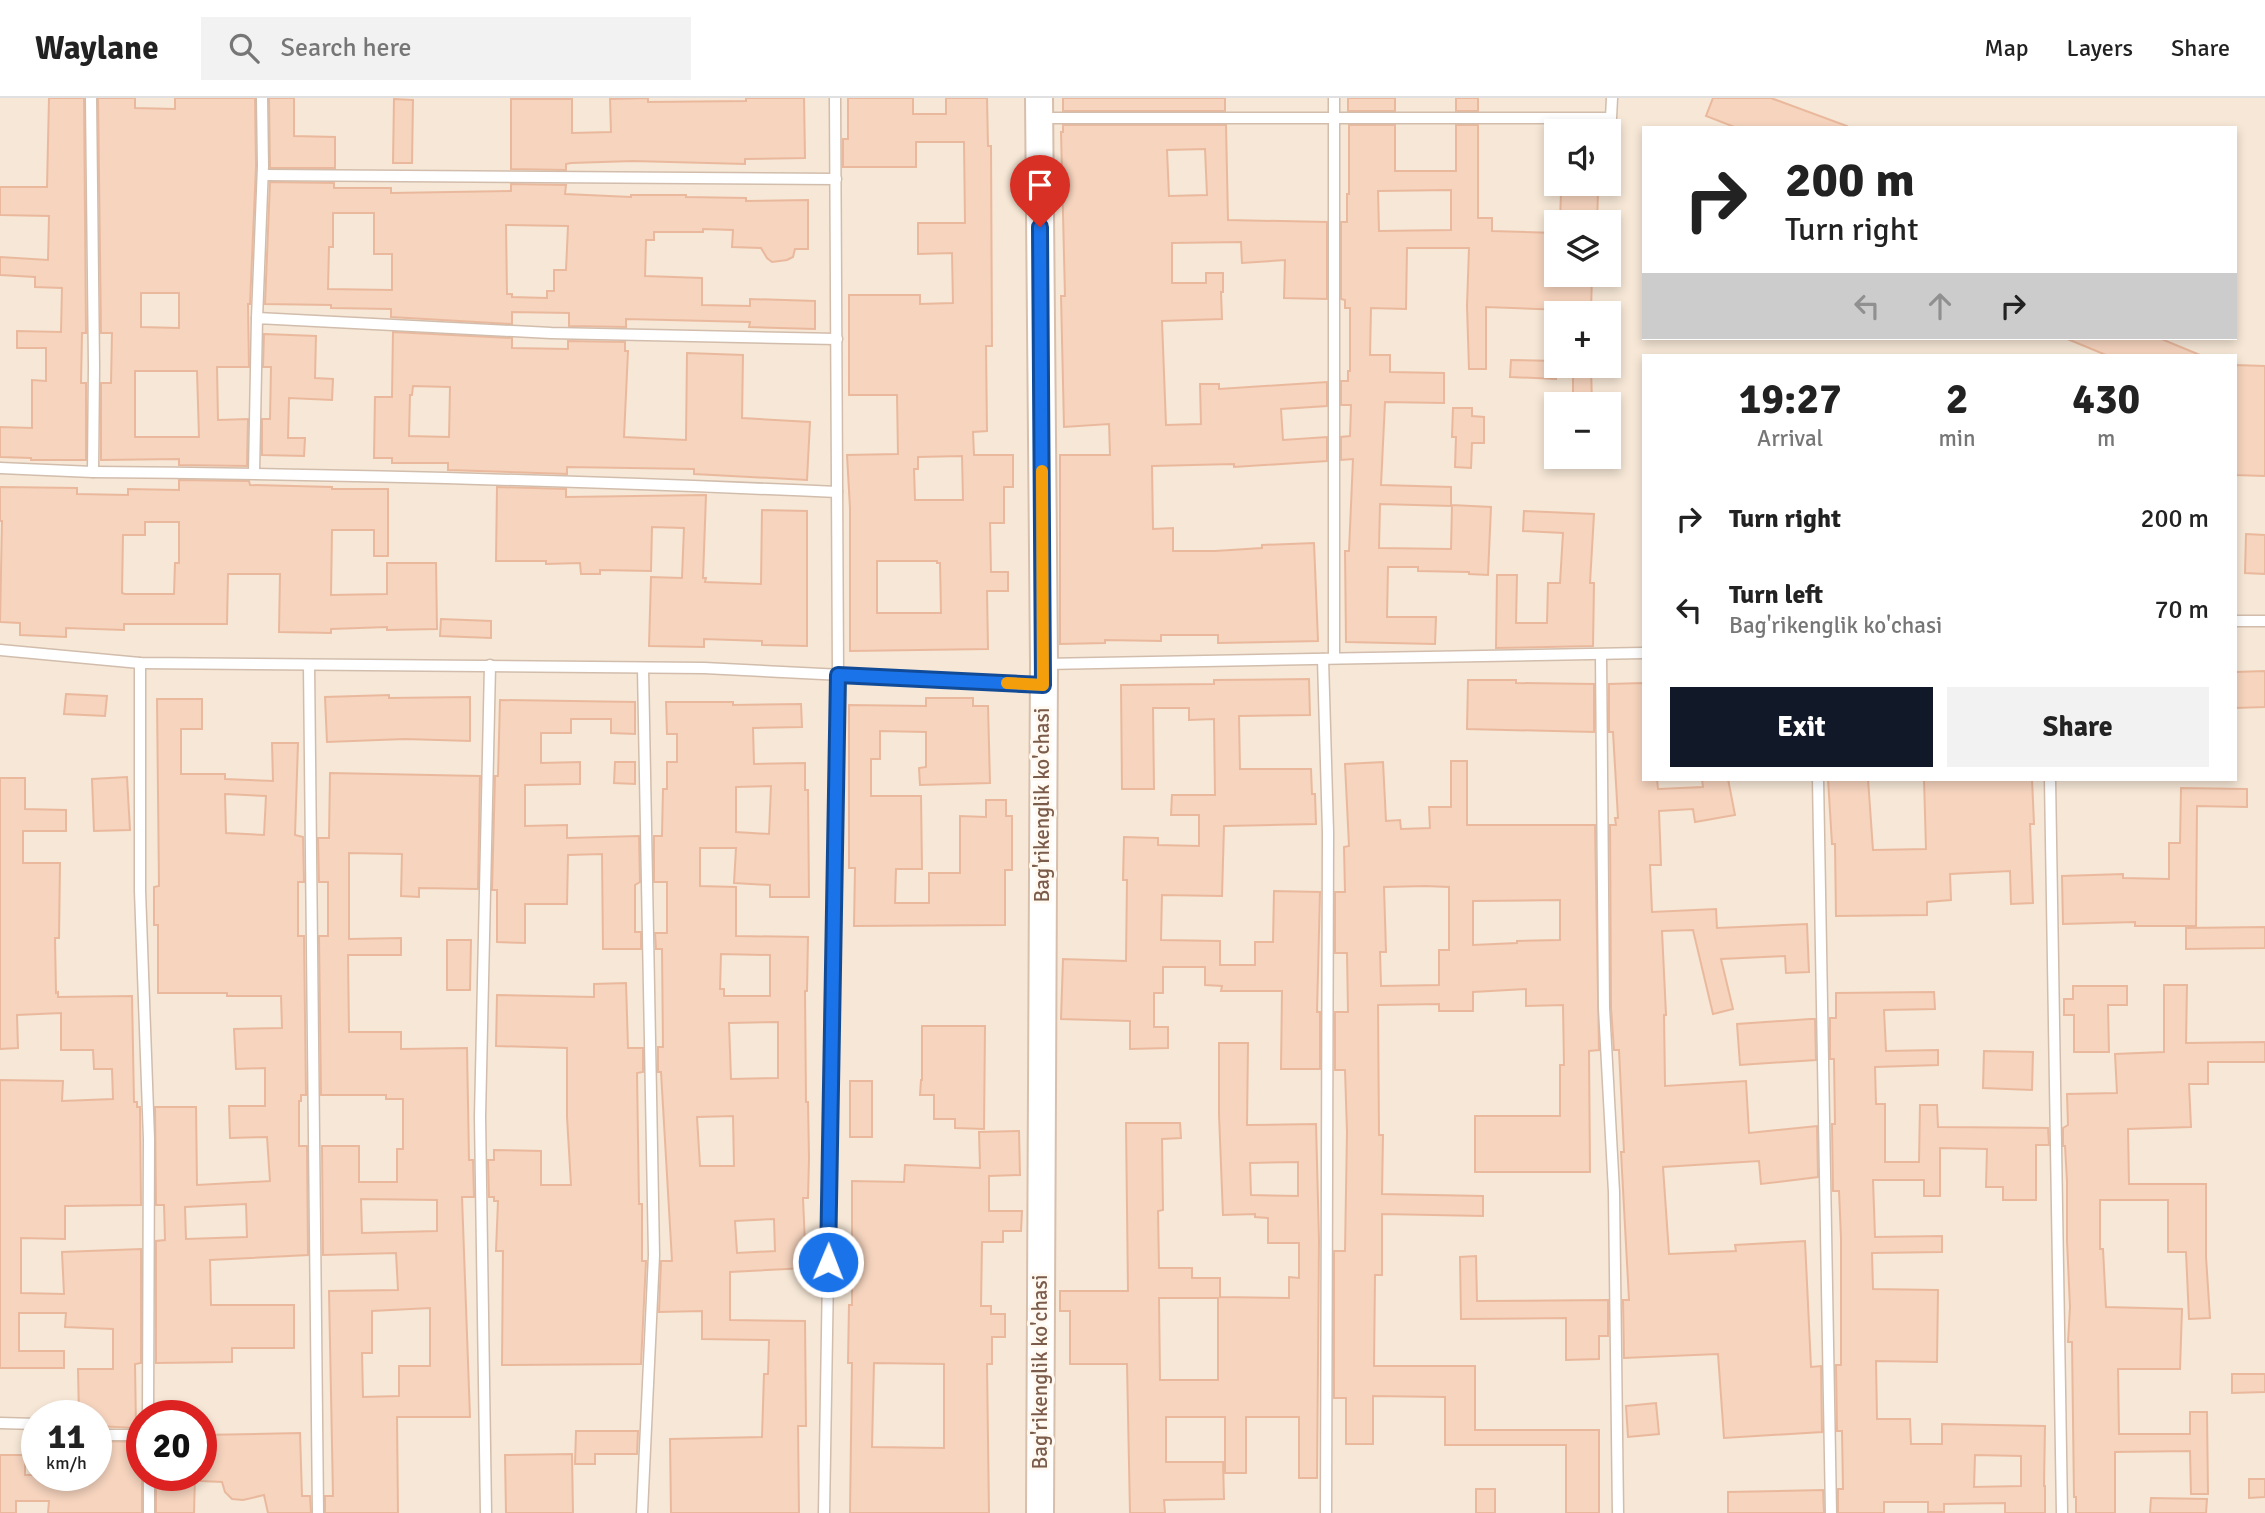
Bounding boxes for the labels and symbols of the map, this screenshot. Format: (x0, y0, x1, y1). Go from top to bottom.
pin (1010, 155, 1070, 227)
street label: Bag'rikenglik ko'chasi (1029, 708, 1055, 902)
position arrow (791, 1225, 865, 1299)
street label: Bag'rikenglik ko'chasi (1027, 1275, 1053, 1469)
speed limit sign: 20 (126, 1400, 217, 1491)

